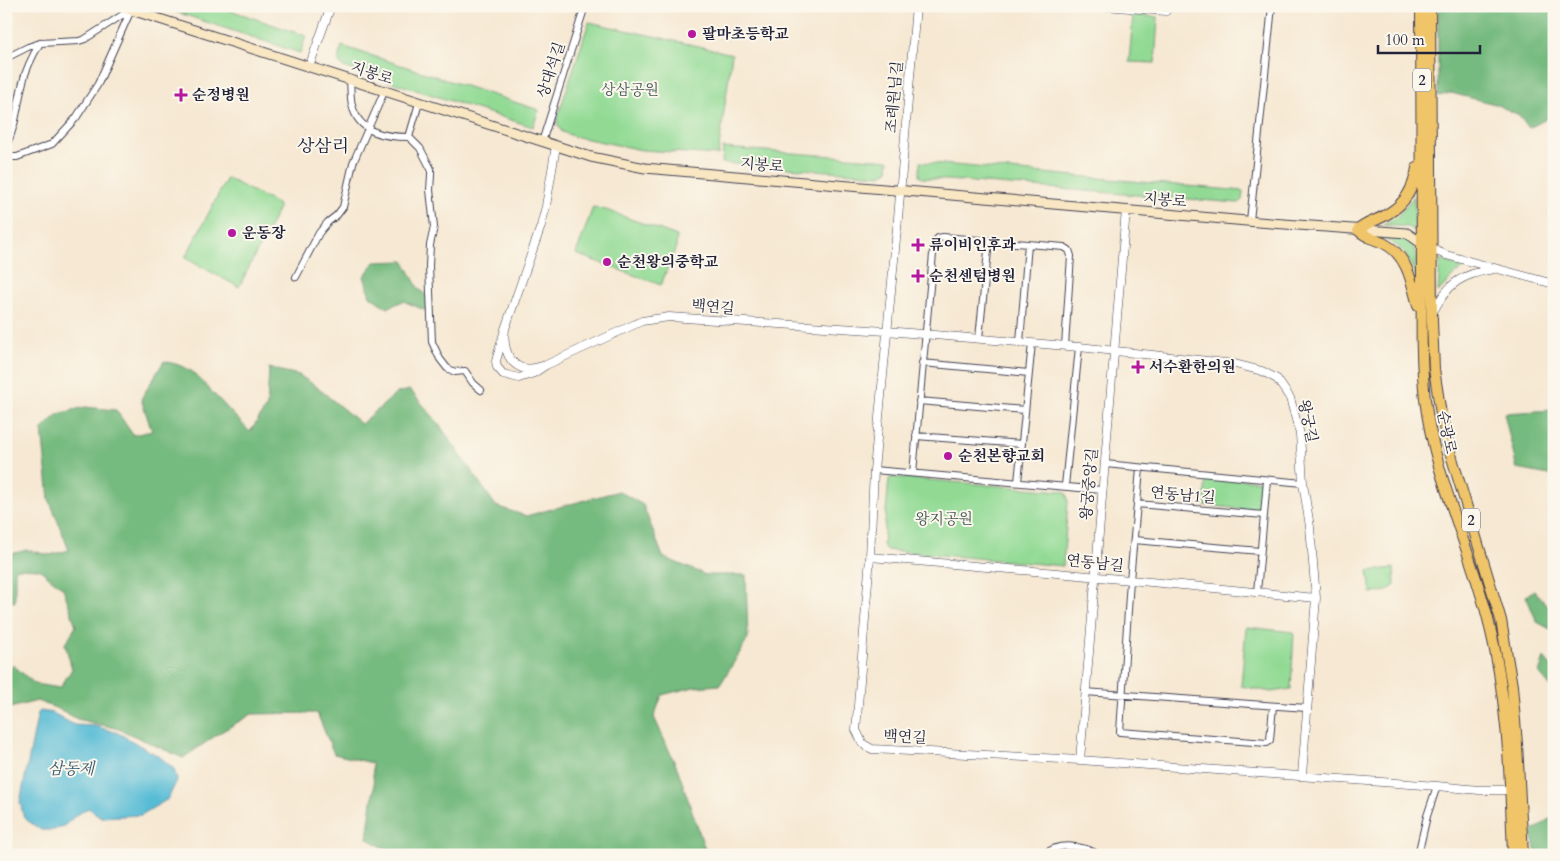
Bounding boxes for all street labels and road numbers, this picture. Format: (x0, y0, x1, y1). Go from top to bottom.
street label: 상대석길 (533, 39, 569, 101)
street label: 지봉로 (348, 57, 396, 89)
street label: 조례원님길 (881, 60, 907, 134)
road number: 2 (1413, 68, 1431, 92)
street label: 지봉로 (739, 153, 785, 177)
street label: 지봉로 (1142, 188, 1188, 212)
street label: 백연길 (690, 295, 736, 319)
street label: 왕궁길 (1294, 398, 1322, 444)
street label: 순광로 (1433, 409, 1461, 456)
street label: 왕궁중앙길 (1076, 447, 1102, 521)
street label: 연동남1길 (1149, 482, 1217, 508)
road number: 2 (1462, 508, 1480, 532)
street label: 연동남길 (1065, 550, 1125, 576)
street label: 백연길 (883, 726, 927, 748)

